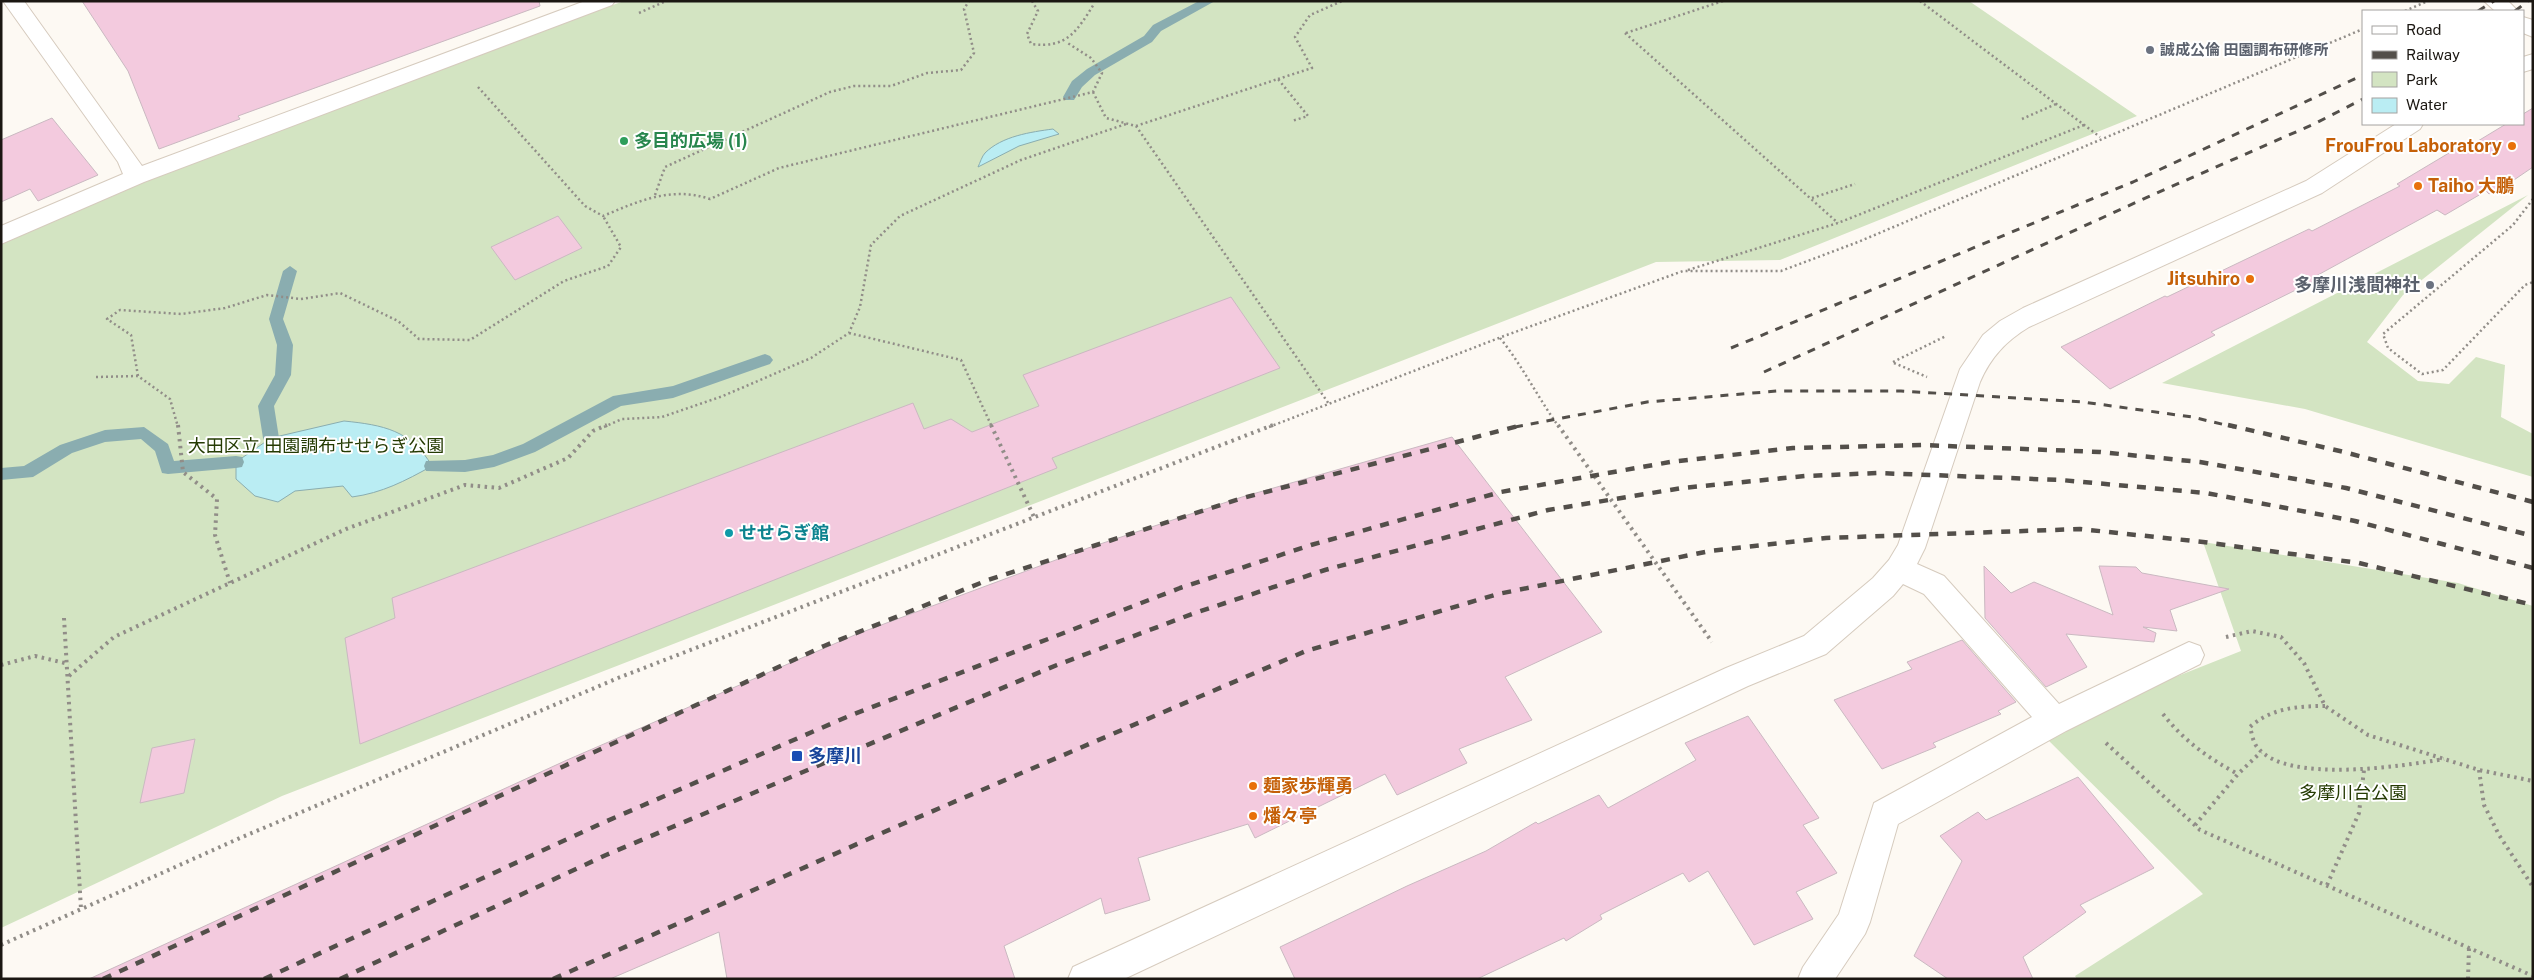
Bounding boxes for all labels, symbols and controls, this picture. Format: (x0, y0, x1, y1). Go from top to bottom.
legend (2362, 10, 2524, 125)
text: Road (2406, 21, 2442, 38)
place label: 誠成公倫 田園調布研修所 (2160, 41, 2328, 58)
marker: 誠成公倫 田園調布研修所 (2144, 44, 2156, 56)
text: Railway (2406, 46, 2460, 63)
text: Park (2406, 71, 2438, 88)
text: Water (2406, 96, 2448, 113)
place label: 多目的広場 (1) (634, 130, 748, 151)
marker: 多目的広場 (1) (618, 135, 630, 147)
place label: FrouFrou Laboratory (2325, 135, 2502, 156)
marker: FrouFrou Laboratory (2506, 140, 2518, 152)
place label: Taiho 大鵬 (2428, 175, 2514, 196)
marker: Taiho 大鵬 (2412, 180, 2424, 192)
place label: Jitsuhiro (2167, 268, 2240, 289)
marker: Jitsuhiro (2244, 273, 2256, 285)
place label: 多摩川浅間神社 (2294, 274, 2420, 295)
marker: 多摩川浅間神社 (2424, 279, 2436, 291)
park label: 大田区立 田園調布せせらぎ公園 (188, 435, 444, 456)
place label: せせらぎ館 (739, 522, 829, 543)
marker: せせらぎ館 (723, 527, 735, 539)
place label: 多摩川 (808, 745, 862, 766)
marker: 多摩川 (790, 749, 804, 763)
place label: 麺家歩輝勇 (1263, 775, 1353, 796)
marker: 麺家歩輝勇 (1247, 780, 1259, 792)
park label: 多摩川台公園 (2299, 782, 2407, 803)
place label: 燔々亭 (1263, 805, 1317, 826)
marker: 燔々亭 (1247, 810, 1259, 822)

